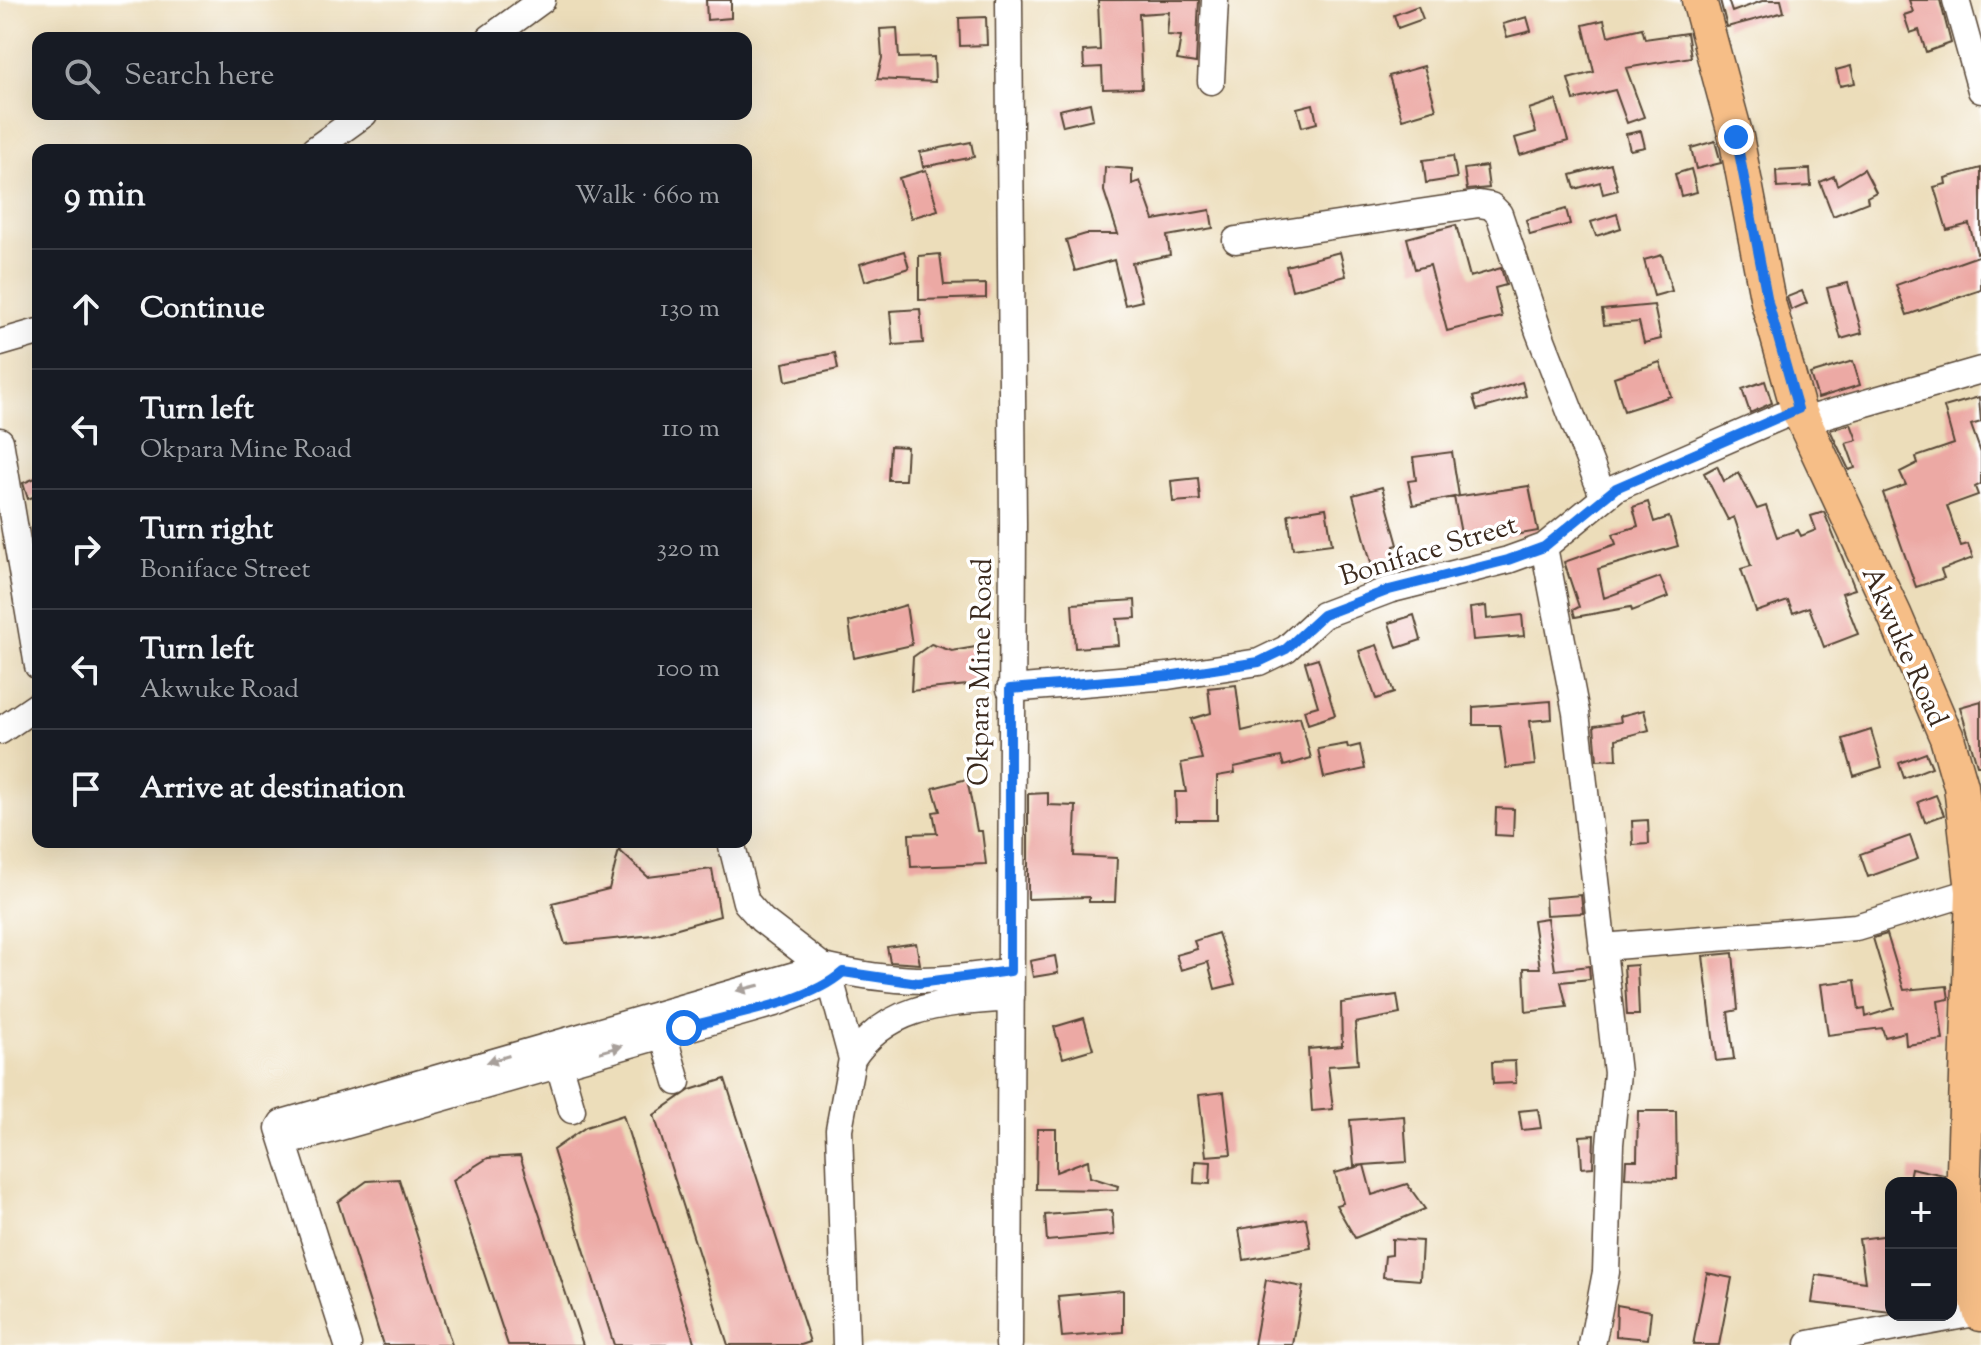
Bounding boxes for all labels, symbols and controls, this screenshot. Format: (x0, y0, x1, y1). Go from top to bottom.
search box (32, 32, 752, 120)
icon: search (60, 54, 104, 98)
text: Search here (124, 55, 274, 98)
route end (1718, 119, 1754, 155)
text: 9 min (64, 172, 146, 221)
text: Walk · 660 m (575, 178, 720, 215)
icon: ahead (64, 287, 108, 331)
text: Continue (140, 288, 265, 331)
text: 130 m (660, 291, 720, 328)
text: Turn left (140, 389, 254, 432)
icon: left (64, 407, 108, 451)
text: 110 m (662, 411, 720, 448)
text: Okpara Mine Road (140, 432, 352, 469)
street label: Boniface Street (1335, 506, 1523, 598)
text: Turn right (140, 509, 273, 552)
icon: right (64, 527, 108, 571)
text: 320 m (657, 531, 720, 568)
text: Boniface Street (140, 552, 310, 589)
street label: Okpara Mine Road (960, 557, 1004, 786)
street label: Akwuke Road (1850, 561, 1956, 734)
text: Turn left (140, 629, 254, 672)
icon: left (64, 647, 108, 691)
text: 100 m (657, 651, 720, 688)
text: Akwuke Road (140, 672, 299, 709)
icon: arrive (64, 767, 108, 811)
text: Arrive at destination (140, 768, 405, 811)
one-way arrow (736, 982, 761, 995)
route start (666, 1010, 702, 1046)
one-way arrow (599, 1042, 623, 1055)
one-way arrow (486, 1053, 510, 1066)
map controls (1885, 1177, 1957, 1321)
button: + (1885, 1177, 1957, 1249)
button: − (1885, 1249, 1957, 1321)

